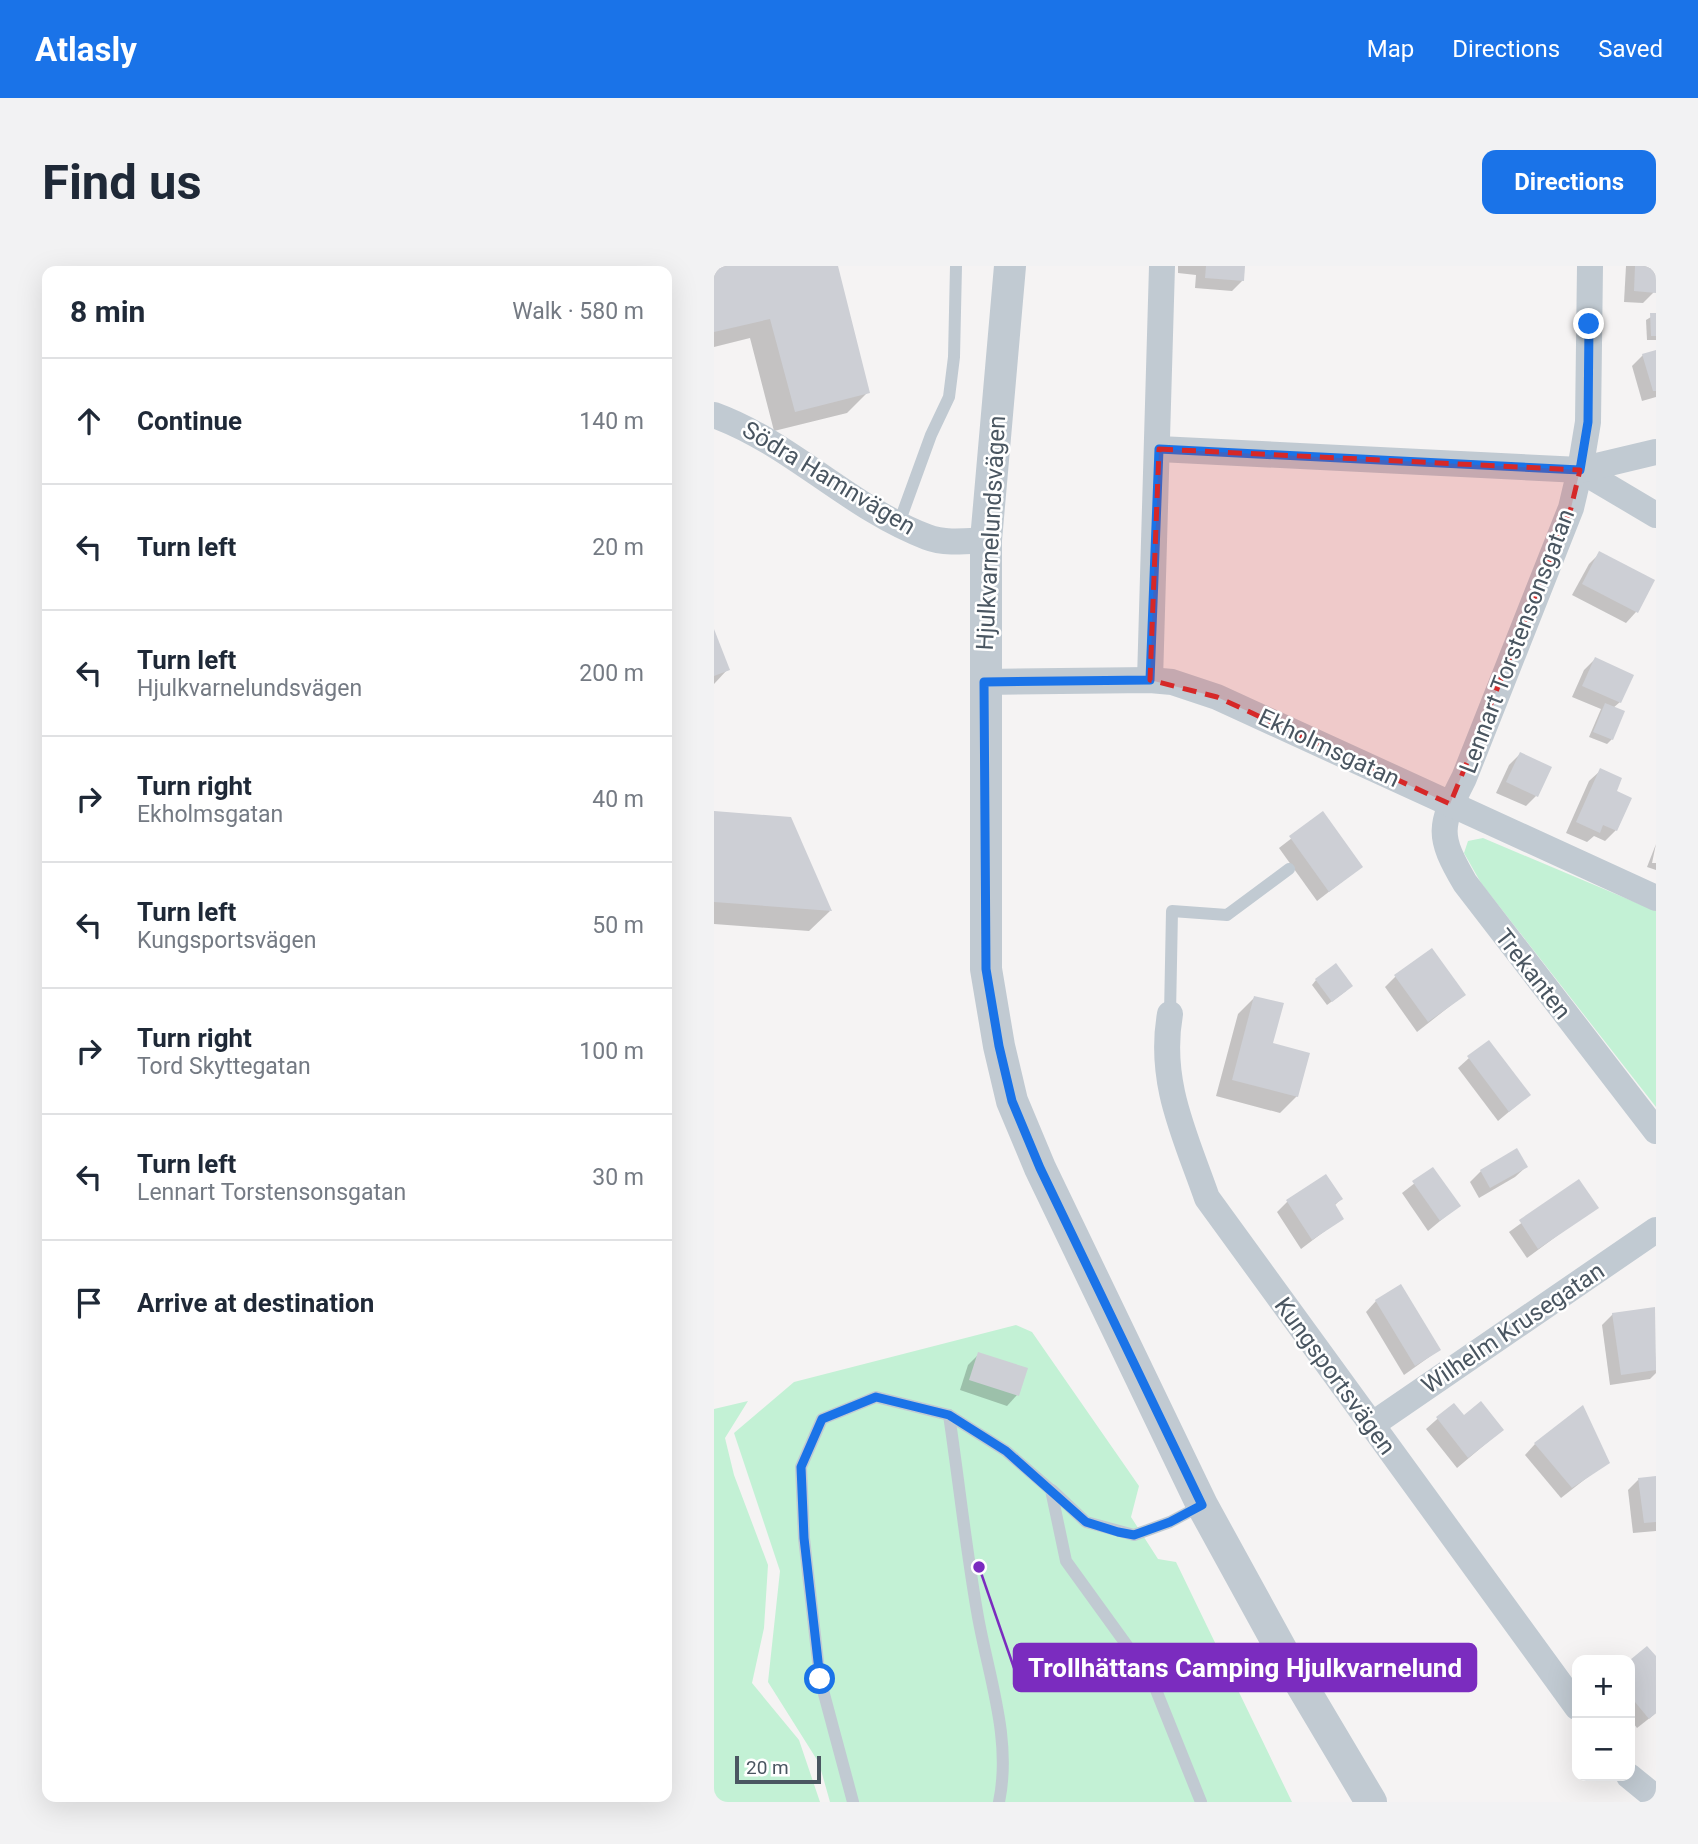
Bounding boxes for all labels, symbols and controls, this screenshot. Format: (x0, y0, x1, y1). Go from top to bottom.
text: Atlasly (35, 30, 137, 69)
text: Map (1367, 35, 1414, 63)
text: Directions (1452, 35, 1560, 63)
text: Saved (1598, 35, 1663, 63)
button: Directions (1482, 150, 1656, 214)
text: Find us (42, 154, 202, 211)
text: 8 min (70, 294, 145, 329)
text: Walk · 580 m (512, 298, 644, 325)
route end (1573, 308, 1604, 339)
icon: ahead (70, 402, 108, 440)
text: Continue (137, 406, 242, 436)
text: 140 m (579, 408, 644, 435)
street label: Södra Hamnvägen (738, 415, 920, 541)
street label: Hjulkvarnelundsvägen (971, 415, 1011, 651)
street label: Lennart Torstensonsgatan (1454, 505, 1580, 777)
icon: left (70, 528, 108, 566)
text: Turn left (137, 532, 236, 562)
text: 20 m (592, 534, 644, 561)
text: Turn left (137, 645, 236, 675)
icon: left (70, 654, 108, 692)
text: 200 m (579, 660, 644, 687)
text: Hjulkvarnelundsvägen (137, 675, 362, 702)
street label: Ekholmsgatan (1254, 703, 1404, 793)
text: Turn right (137, 771, 252, 801)
icon: right (70, 780, 108, 818)
text: 40 m (592, 786, 644, 813)
text: Ekholmsgatan (137, 801, 283, 828)
text: Turn left (137, 897, 236, 927)
icon: left (70, 906, 108, 944)
text: 50 m (592, 912, 644, 939)
street label: Trekanten (1489, 923, 1577, 1025)
text: Kungsportsvägen (137, 927, 316, 954)
text: Turn right (137, 1023, 252, 1053)
icon: right (70, 1032, 108, 1070)
text: 100 m (579, 1038, 644, 1065)
text: Tord Skyttegatan (137, 1053, 311, 1080)
text: Turn left (137, 1149, 236, 1179)
icon: left (70, 1158, 108, 1196)
text: 30 m (592, 1164, 644, 1191)
text: Lennart Torstensonsgatan (137, 1179, 406, 1206)
street label: Wilhelm Krusegatan (1416, 1257, 1610, 1399)
icon: arrive (70, 1284, 108, 1322)
text: Arrive at destination (137, 1288, 374, 1318)
street label: Kungsportsvägen (1269, 1292, 1401, 1460)
callout: Trollhättans Camping Hjulkvarnelund (1014, 1644, 1476, 1691)
text: Trollhättans Camping Hjulkvarnelund (1028, 1653, 1462, 1683)
map controls (1572, 1655, 1635, 1781)
button: + (1572, 1655, 1635, 1718)
route start (804, 1663, 835, 1694)
button: − (1572, 1718, 1635, 1781)
scale bar (735, 1753, 821, 1785)
text: 20 m (746, 1756, 789, 1779)

